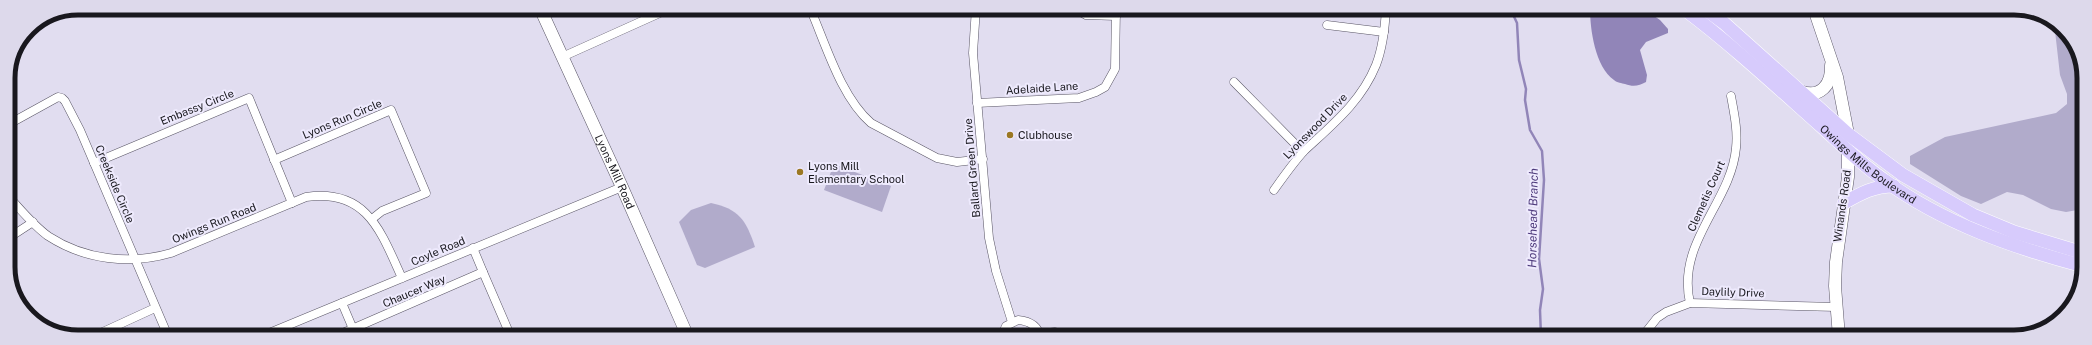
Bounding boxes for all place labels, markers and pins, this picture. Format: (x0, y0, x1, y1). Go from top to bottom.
place label: Clubhouse (1018, 129, 1072, 141)
marker: Clubhouse (1005, 130, 1015, 140)
place label: Lyons Mill Elementary School (808, 160, 905, 185)
marker: Lyons Mill Elementary School (795, 167, 805, 177)

